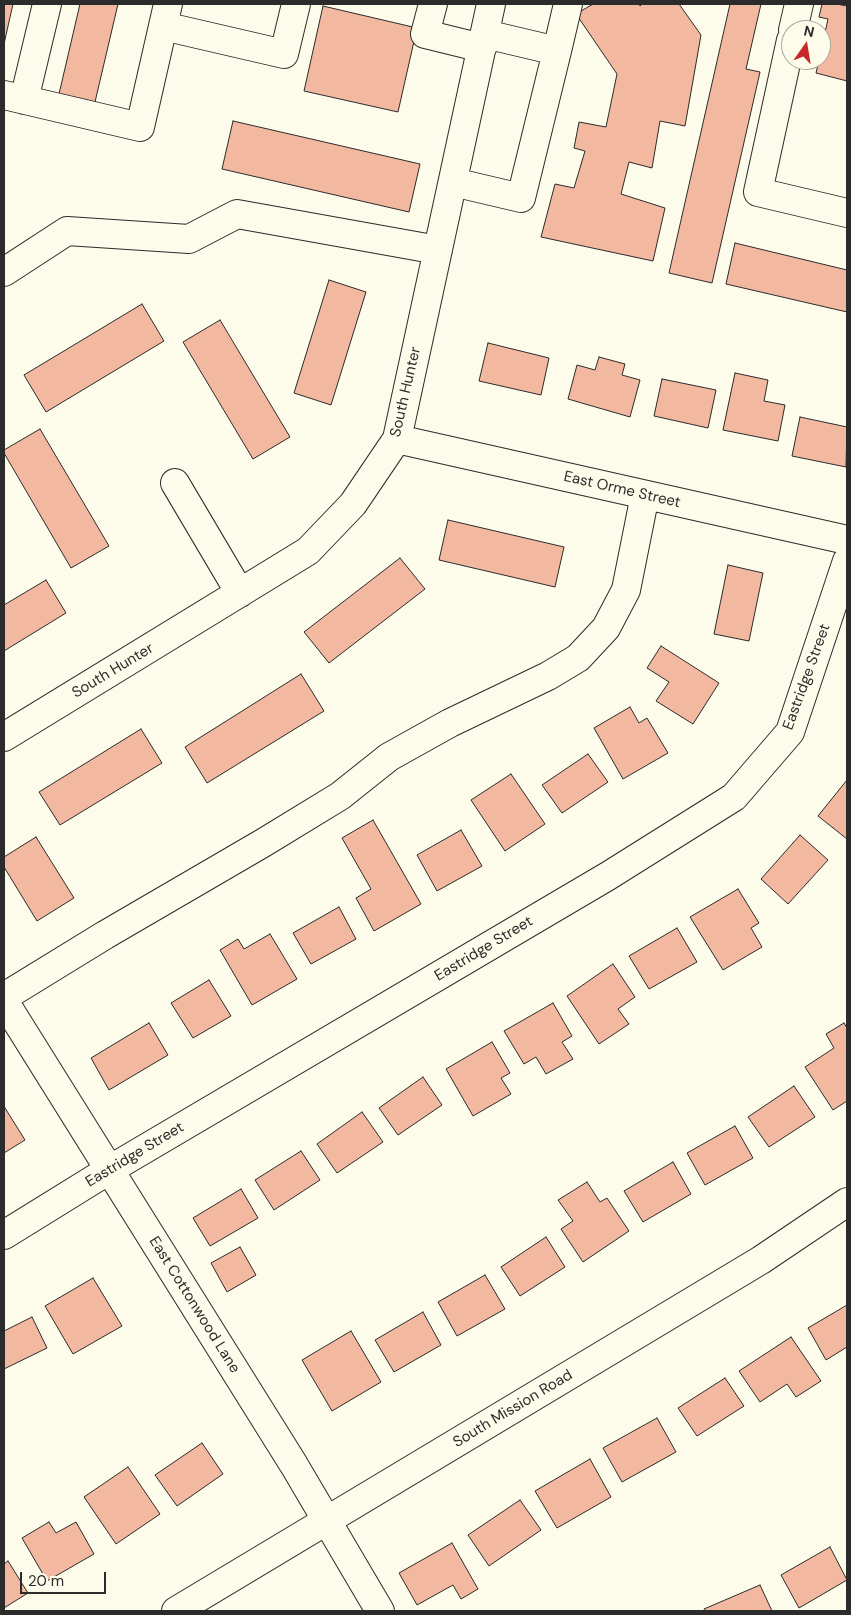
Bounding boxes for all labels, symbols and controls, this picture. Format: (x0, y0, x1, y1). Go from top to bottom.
north arrow (781, 20, 831, 70)
text: N (802, 21, 816, 41)
street label: South Hunter (387, 345, 425, 439)
street label: East Orme Street (562, 468, 682, 512)
street label: Eastridge Street (779, 622, 835, 732)
street label: South Hunter (69, 640, 157, 702)
street label: Eastridge Street (432, 913, 536, 985)
street label: Eastridge Street (83, 1119, 187, 1191)
street label: East Cottonwood Lane (145, 1233, 243, 1377)
street label: South Mission Road (450, 1366, 576, 1452)
scale bar (22, 1562, 109, 1594)
text: 20 m (28, 1571, 64, 1591)

